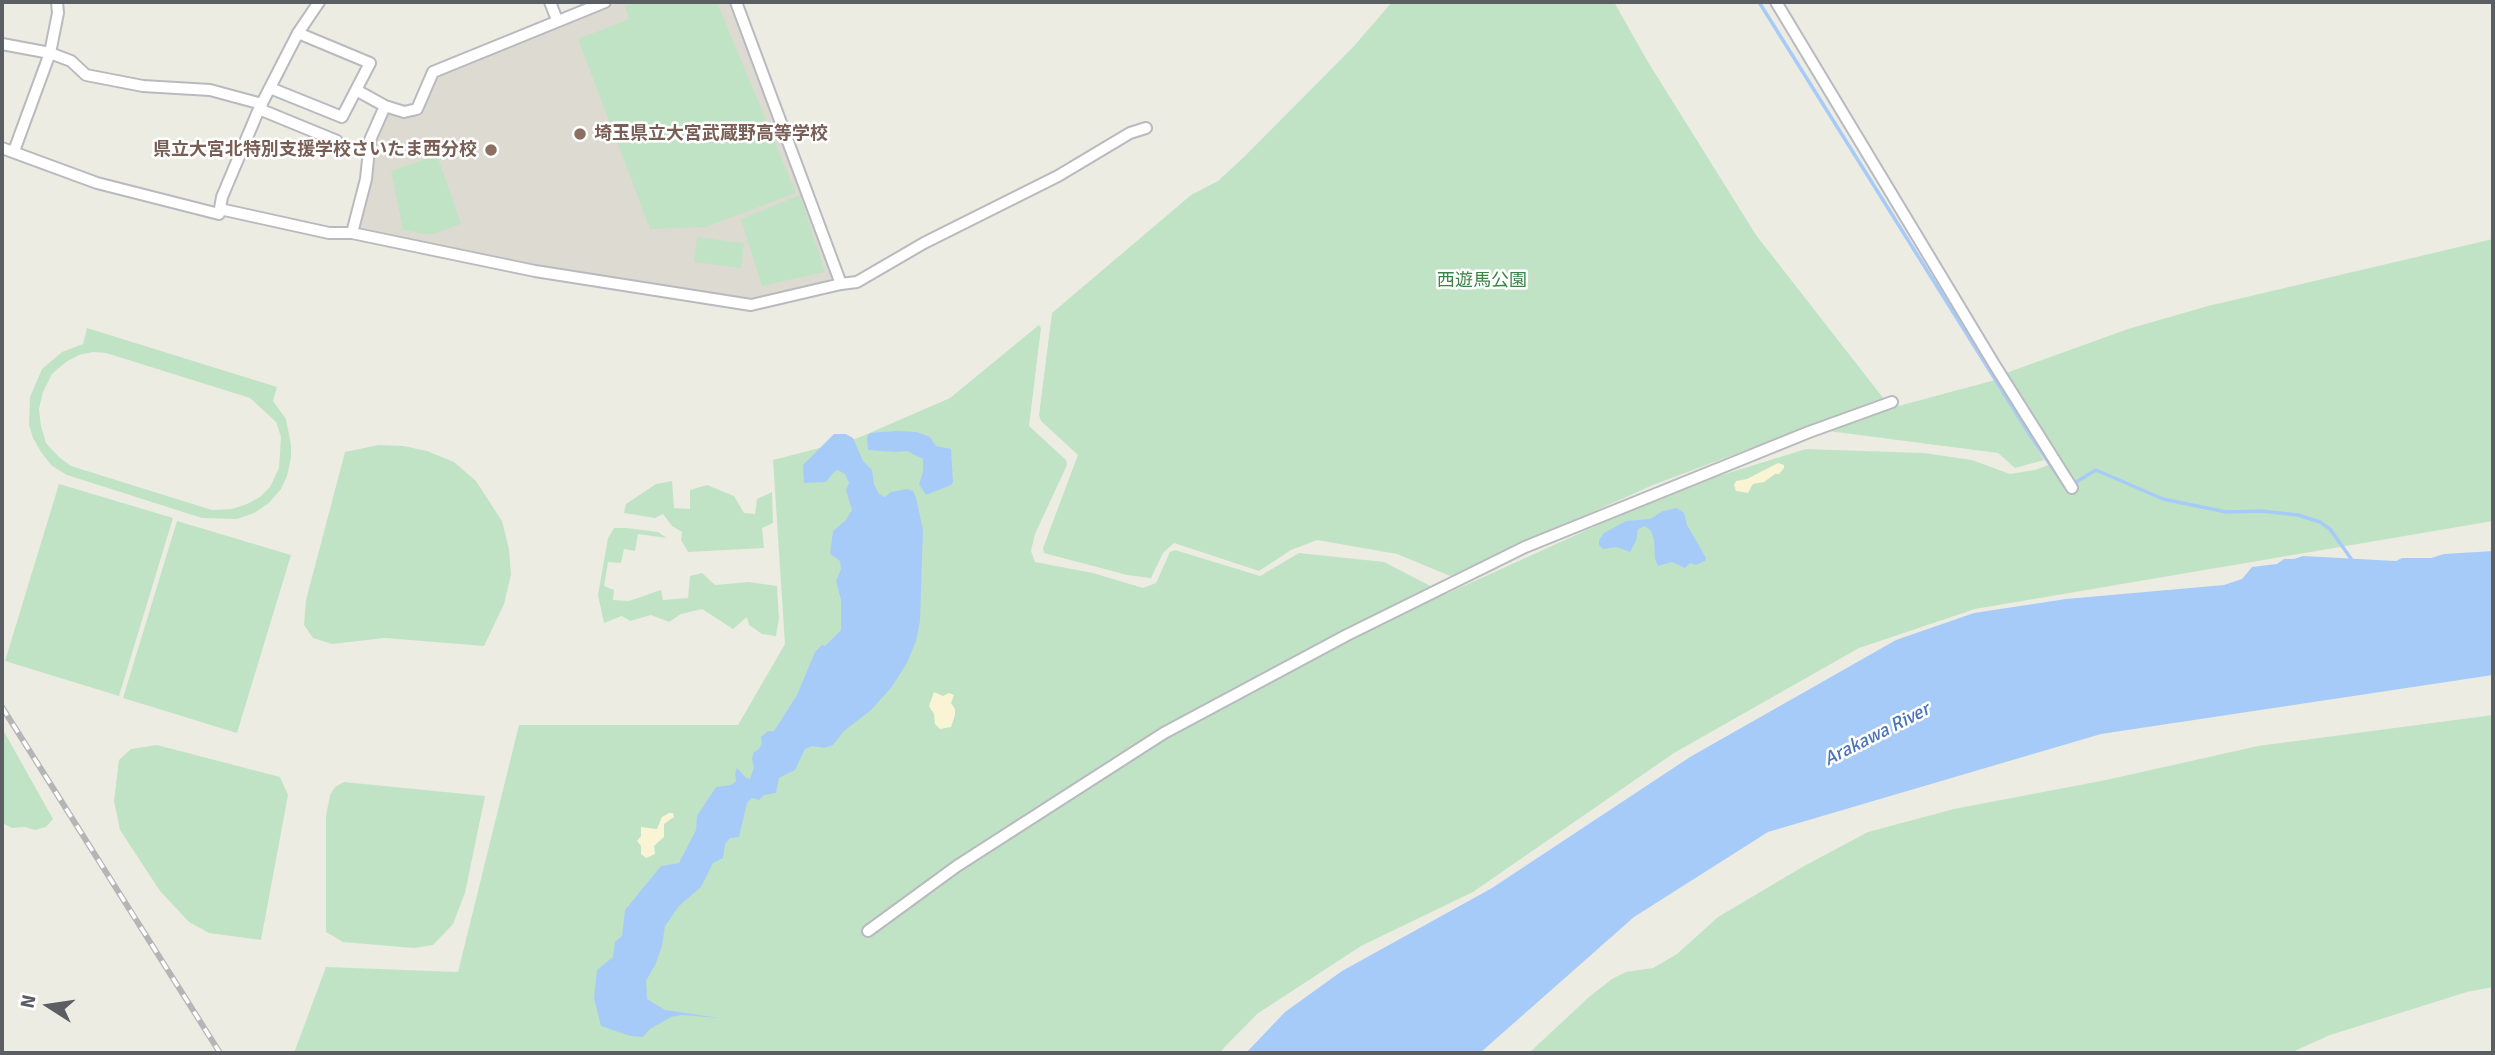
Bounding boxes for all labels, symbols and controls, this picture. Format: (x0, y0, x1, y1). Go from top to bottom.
place label: 埼玉県立大宮武蔵野高等学校 (594, 123, 828, 145)
marker: 埼玉県立大宮武蔵野高等学校 (572, 126, 588, 142)
place label: 県立大宮北特別支援学校さいたま西分校 (153, 139, 477, 161)
marker: 県立大宮北特別支援学校さいたま西分校 (483, 142, 499, 158)
park label: 西遊馬公園 (1437, 270, 1527, 292)
water label: Arakawa River (1820, 699, 1934, 771)
north arrow (14, 971, 84, 1041)
text: N (15, 993, 42, 1011)

